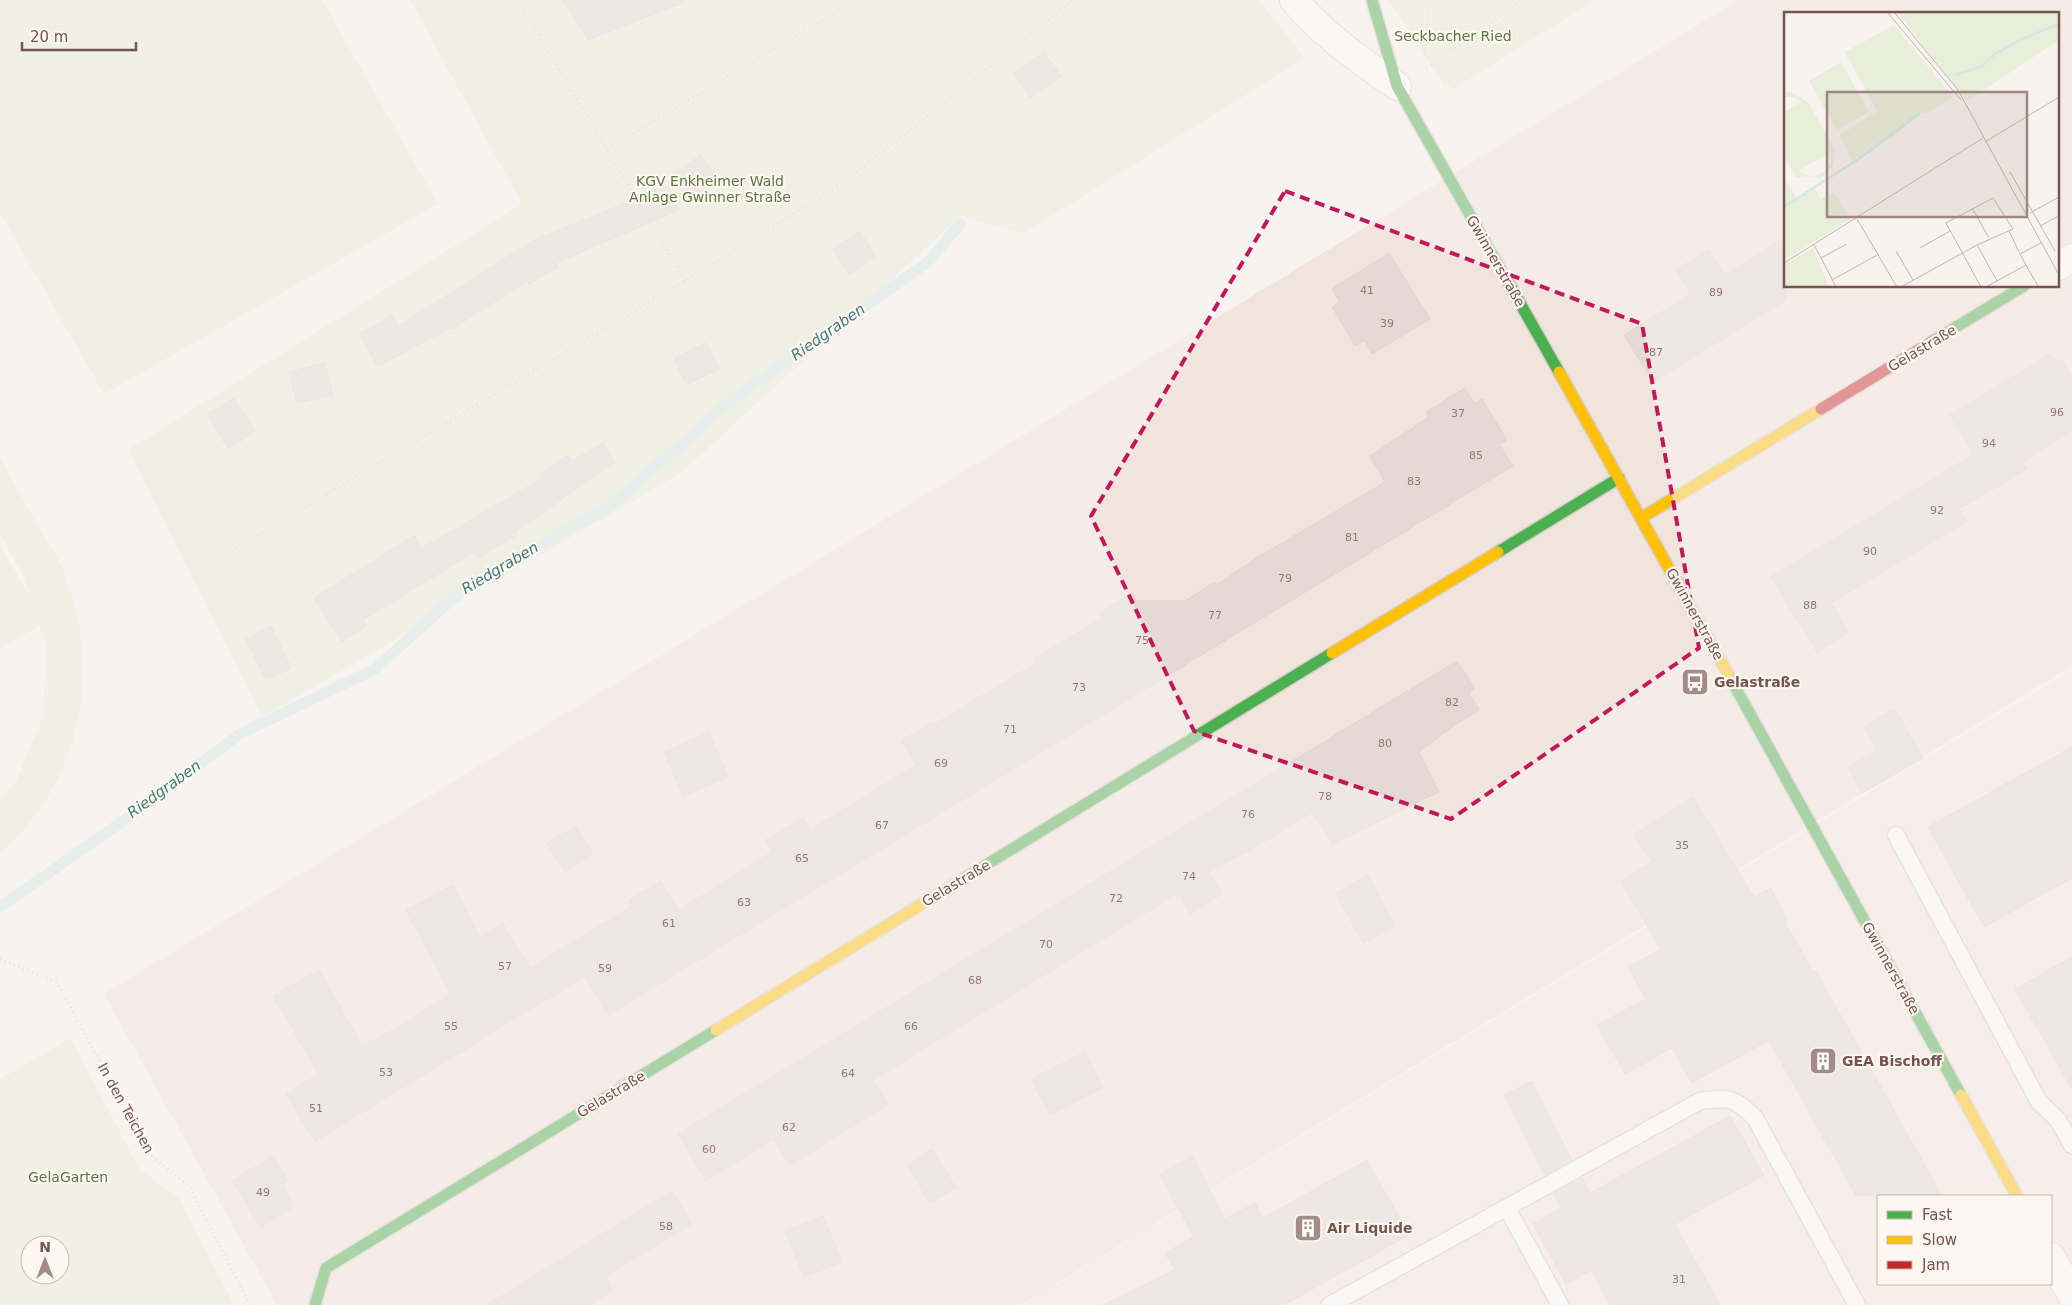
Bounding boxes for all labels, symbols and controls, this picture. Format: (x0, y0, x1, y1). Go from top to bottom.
inset map (1784, 12, 2060, 288)
scale bar (22, 20, 136, 52)
text: 20 m (30, 28, 68, 46)
park label: Seckbacher Ried (1394, 28, 1512, 44)
park label: KGV Enkheimer Wald Anlage Gwinner Straße (629, 173, 791, 205)
street label: Gwinnerstraße (1463, 212, 1529, 310)
house number: 41 (1360, 284, 1374, 297)
house number: 89 (1709, 286, 1723, 299)
water label: Riedgraben (787, 300, 869, 364)
house number: 39 (1380, 317, 1394, 330)
street label: Gelastraße (1885, 321, 1959, 375)
house number: 87 (1649, 346, 1663, 359)
house number: 96 (2050, 406, 2064, 419)
house number: 37 (1451, 407, 1465, 420)
house number: 94 (1982, 437, 1996, 450)
house number: 85 (1469, 449, 1483, 462)
house number: 83 (1407, 475, 1421, 488)
house number: 92 (1930, 504, 1944, 517)
house number: 81 (1345, 531, 1359, 544)
water label: Riedgraben (458, 538, 542, 598)
house number: 90 (1863, 545, 1877, 558)
street label: Gwinnerstraße (1663, 565, 1727, 663)
house number: 79 (1278, 572, 1292, 585)
house number: 88 (1803, 599, 1817, 612)
house number: 77 (1208, 609, 1222, 622)
house number: 75 (1135, 634, 1149, 647)
bus stop icon: Gelastraße (1680, 667, 1710, 697)
place label: Gelastraße (1714, 674, 1800, 690)
house number: 73 (1072, 681, 1086, 694)
house number: 82 (1445, 696, 1459, 709)
house number: 71 (1003, 723, 1017, 736)
house number: 80 (1378, 737, 1392, 750)
water label: Riedgraben (124, 756, 204, 822)
house number: 69 (934, 757, 948, 770)
house number: 78 (1318, 790, 1332, 803)
house number: 76 (1241, 808, 1255, 821)
house number: 67 (875, 819, 889, 832)
house number: 35 (1675, 839, 1689, 852)
house number: 65 (795, 852, 809, 865)
street label: Gelastraße (919, 856, 993, 910)
house number: 74 (1182, 870, 1196, 883)
house number: 72 (1109, 892, 1123, 905)
house number: 63 (737, 896, 751, 909)
house number: 61 (662, 917, 676, 930)
street label: Gwinnerstraße (1859, 919, 1923, 1017)
house number: 70 (1039, 938, 1053, 951)
house number: 57 (498, 960, 512, 973)
house number: 59 (598, 962, 612, 975)
house number: 68 (968, 974, 982, 987)
house number: 55 (444, 1020, 458, 1033)
house number: 66 (904, 1020, 918, 1033)
building icon: GEA Bischoff (1808, 1046, 1838, 1076)
place label: GEA Bischoff (1842, 1053, 1942, 1069)
street label: In den Teichen (95, 1060, 157, 1156)
house number: 53 (379, 1066, 393, 1079)
street label: Gelastraße (574, 1067, 648, 1121)
house number: 64 (841, 1067, 855, 1080)
house number: 51 (309, 1102, 323, 1115)
house number: 62 (782, 1121, 796, 1134)
house number: 60 (702, 1143, 716, 1156)
park label: GelaGarten (28, 1169, 108, 1185)
house number: 49 (256, 1186, 270, 1199)
legend (1877, 1195, 2052, 1285)
text: Fast (1922, 1206, 1952, 1224)
building icon: Air Liquide (1293, 1213, 1323, 1243)
house number: 58 (659, 1220, 673, 1233)
place label: Air Liquide (1327, 1220, 1412, 1236)
text: Slow (1922, 1231, 1957, 1249)
north arrow (20, 1235, 70, 1285)
text: N (39, 1239, 51, 1255)
text: Jam (1921, 1256, 1950, 1274)
house number: 31 (1672, 1273, 1686, 1286)

